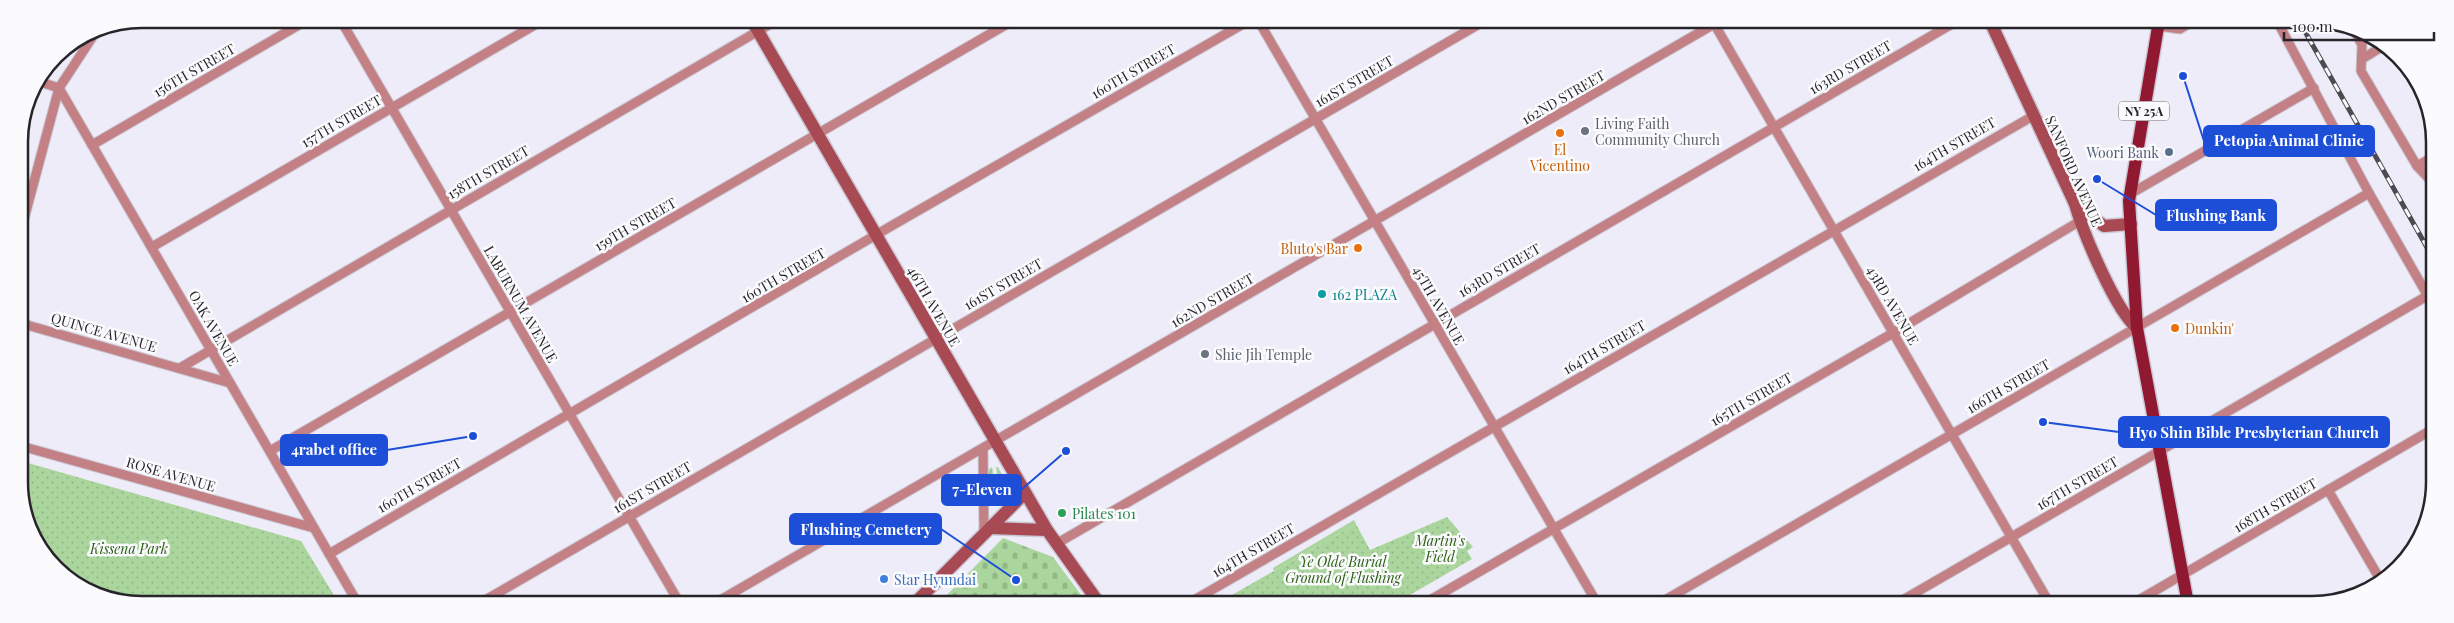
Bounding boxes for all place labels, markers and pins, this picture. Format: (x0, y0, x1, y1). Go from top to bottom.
place label: Living Faith Community Church (1595, 114, 1721, 149)
marker: Living Faith Community Church (1579, 125, 1591, 137)
callout: Petopia Animal Clinic (2204, 126, 2374, 156)
marker: El Vicentino (1554, 127, 1566, 139)
place label: El Vicentino (1529, 140, 1590, 175)
place label: Woori Bank (2085, 143, 2159, 162)
marker: Woori Bank (2163, 146, 2175, 158)
callout: Flushing Bank (2156, 200, 2276, 230)
place label: Bluto's Bar (1281, 239, 1349, 258)
marker: Bluto's Bar (1352, 242, 1364, 254)
place label: 162 PLAZA (1332, 285, 1397, 304)
marker: 162 PLAZA (1316, 288, 1328, 300)
place label: Dunkin' (2185, 319, 2234, 338)
marker: Dunkin' (2169, 322, 2181, 334)
place label: Shie Jih Temple (1215, 345, 1312, 364)
marker: Shie Jih Temple (1199, 348, 1211, 360)
callout: Hyo Shin Bible Presbyterian Church (2119, 417, 2389, 447)
callout: 4rabet office (281, 435, 387, 465)
callout: 7-Eleven (942, 475, 1021, 505)
place label: Pilates 101 (1072, 504, 1136, 523)
marker: Pilates 101 (1056, 507, 1068, 519)
callout: Flushing Cemetery (790, 514, 941, 544)
place label: Star Hyundai (894, 570, 976, 589)
marker: Star Hyundai (878, 573, 890, 585)

